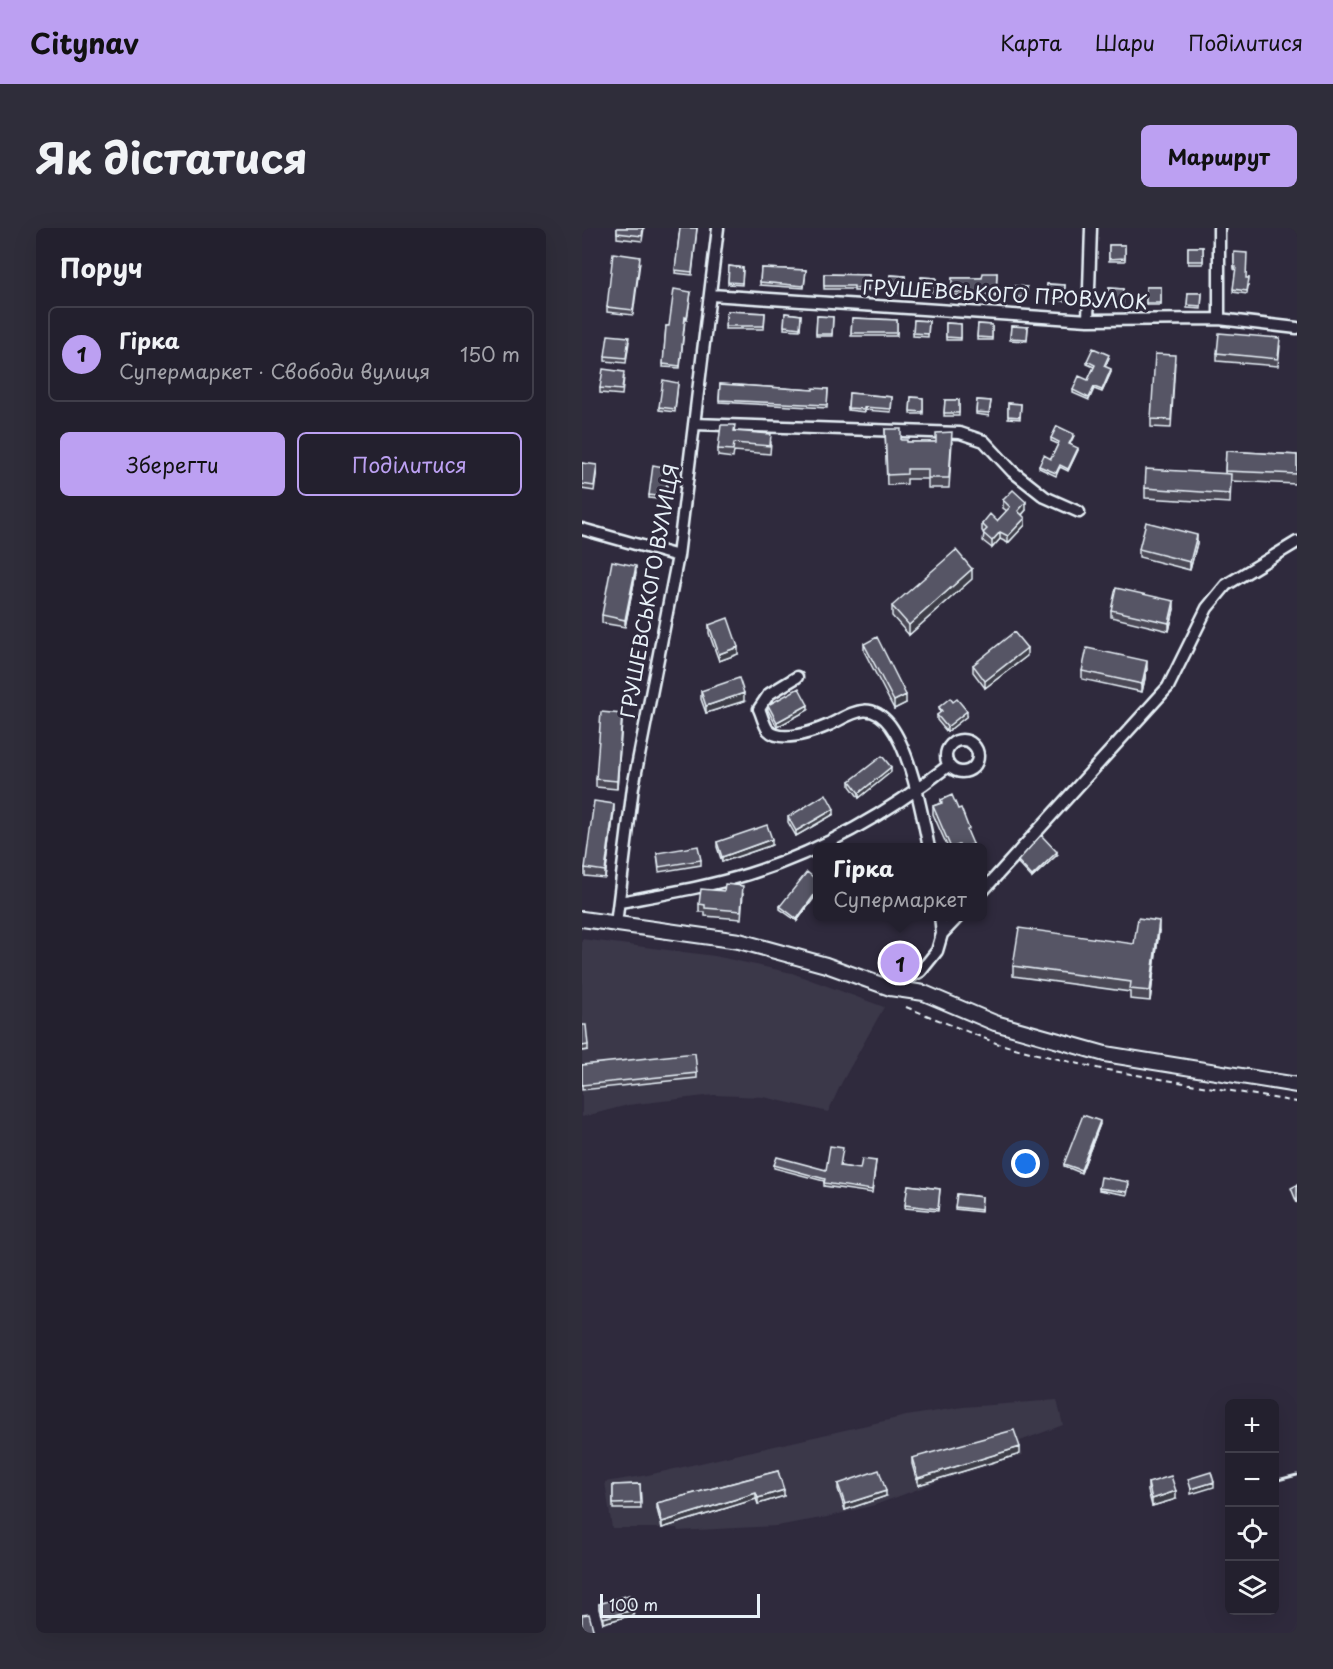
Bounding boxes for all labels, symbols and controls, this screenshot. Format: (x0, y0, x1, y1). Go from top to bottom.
text: Citynav (30, 21, 139, 64)
text: Карта (1000, 26, 1062, 58)
text: Шари (1095, 26, 1155, 58)
text: Поділитися (1188, 26, 1303, 58)
text: Як дістатися (36, 125, 308, 188)
button: Маршрут (1141, 125, 1297, 187)
text: Поруч (60, 248, 143, 287)
street label: ГРУШЕВСЬКОГО ПРОВУЛОК (862, 272, 1148, 316)
text: Гірка (119, 323, 180, 356)
text: 1 (77, 339, 86, 369)
text: 150 m (460, 339, 520, 369)
text: Супермаркет · Свободи вулиця (119, 356, 430, 386)
button: Зберегти (60, 432, 285, 496)
button: Поділитися (297, 432, 522, 496)
street label: ГРУШЕВСЬКОГО ВУЛИЦЯ (612, 462, 686, 720)
popup (813, 843, 987, 921)
text: Гірка (833, 851, 894, 884)
text: Супермаркет (833, 884, 967, 914)
pin: 1 (880, 940, 920, 986)
your location (1011, 1149, 1040, 1178)
map controls (1225, 1399, 1279, 1615)
button: + (1225, 1399, 1279, 1453)
button: − (1225, 1453, 1279, 1507)
button: locate (1225, 1507, 1279, 1561)
button: layers (1225, 1561, 1279, 1615)
scale bar (600, 1591, 760, 1618)
text: 100 m (609, 1592, 658, 1616)

